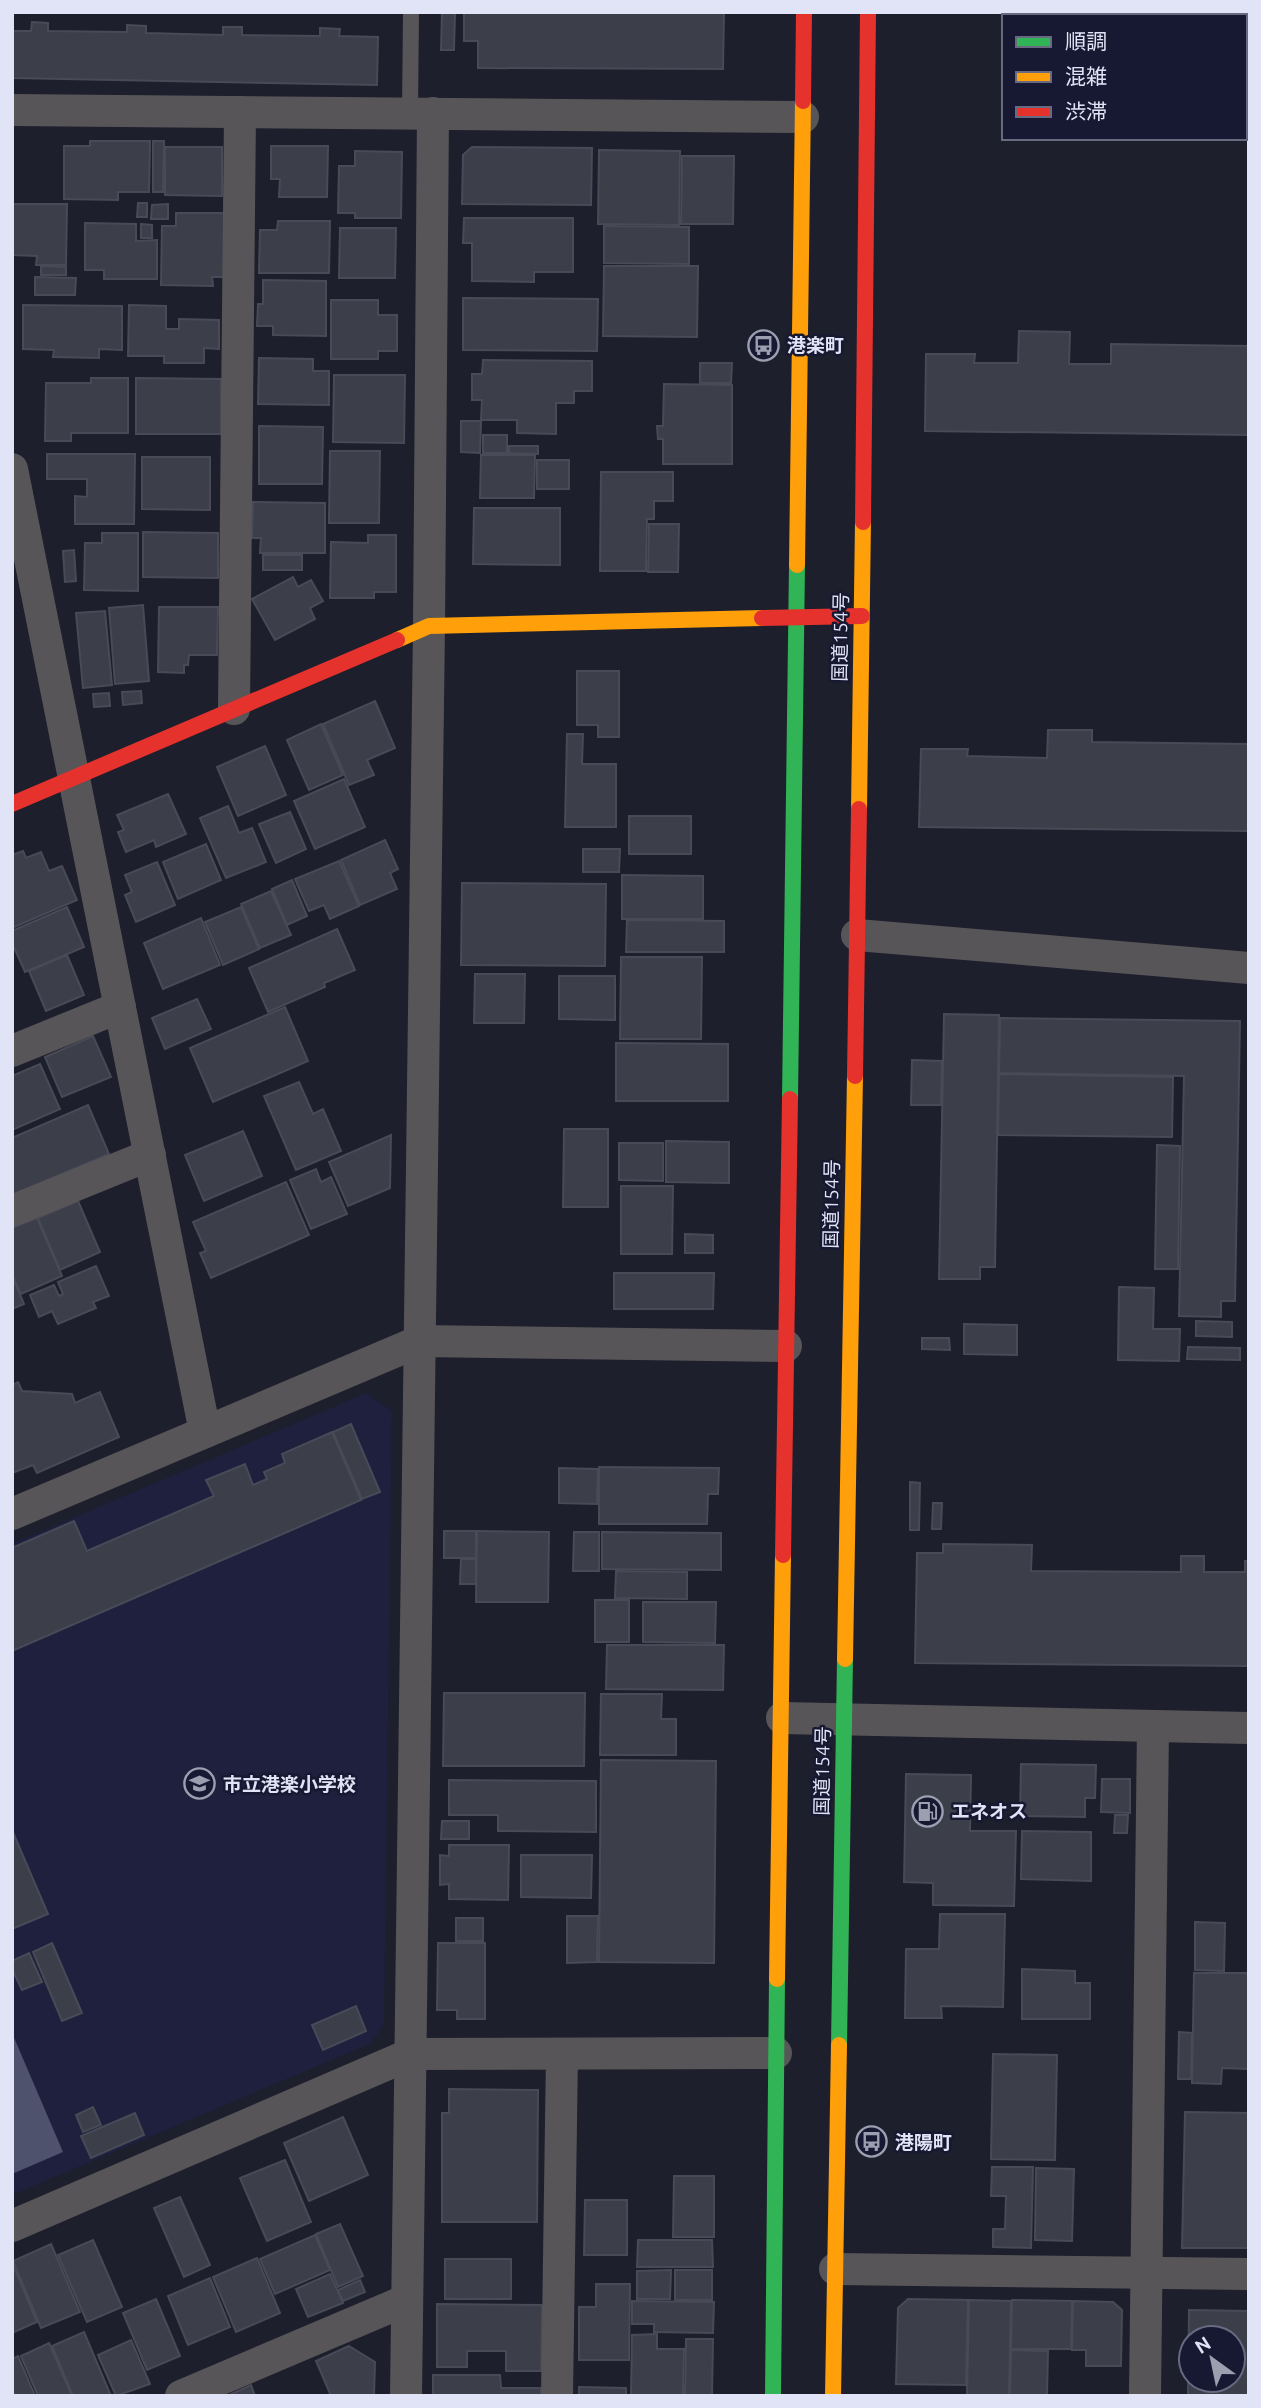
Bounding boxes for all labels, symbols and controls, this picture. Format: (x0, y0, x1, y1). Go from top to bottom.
legend (1002, 14, 1247, 140)
text: 順調 (1065, 29, 1107, 53)
text: 混雑 (1065, 64, 1107, 88)
text: 渋滞 (1065, 99, 1107, 123)
bus stop icon: 港楽町 (747, 328, 781, 362)
place label: 港楽町 (787, 334, 844, 356)
street label: 国道154号 (828, 592, 852, 682)
street label: 国道154号 (819, 1159, 843, 1249)
street label: 国道154号 (810, 1726, 834, 1816)
school or university icon: 市立港楽小学校 (183, 1767, 217, 1801)
place label: 市立港楽小学校 (223, 1773, 356, 1795)
fuel station icon: エネオス (911, 1794, 945, 1828)
place label: エネオス (951, 1800, 1027, 1822)
bus stop icon: 港陽町 (855, 2125, 889, 2159)
place label: 港陽町 (895, 2131, 952, 2153)
north arrow (1177, 2324, 1247, 2394)
text: N (1191, 2332, 1215, 2358)

